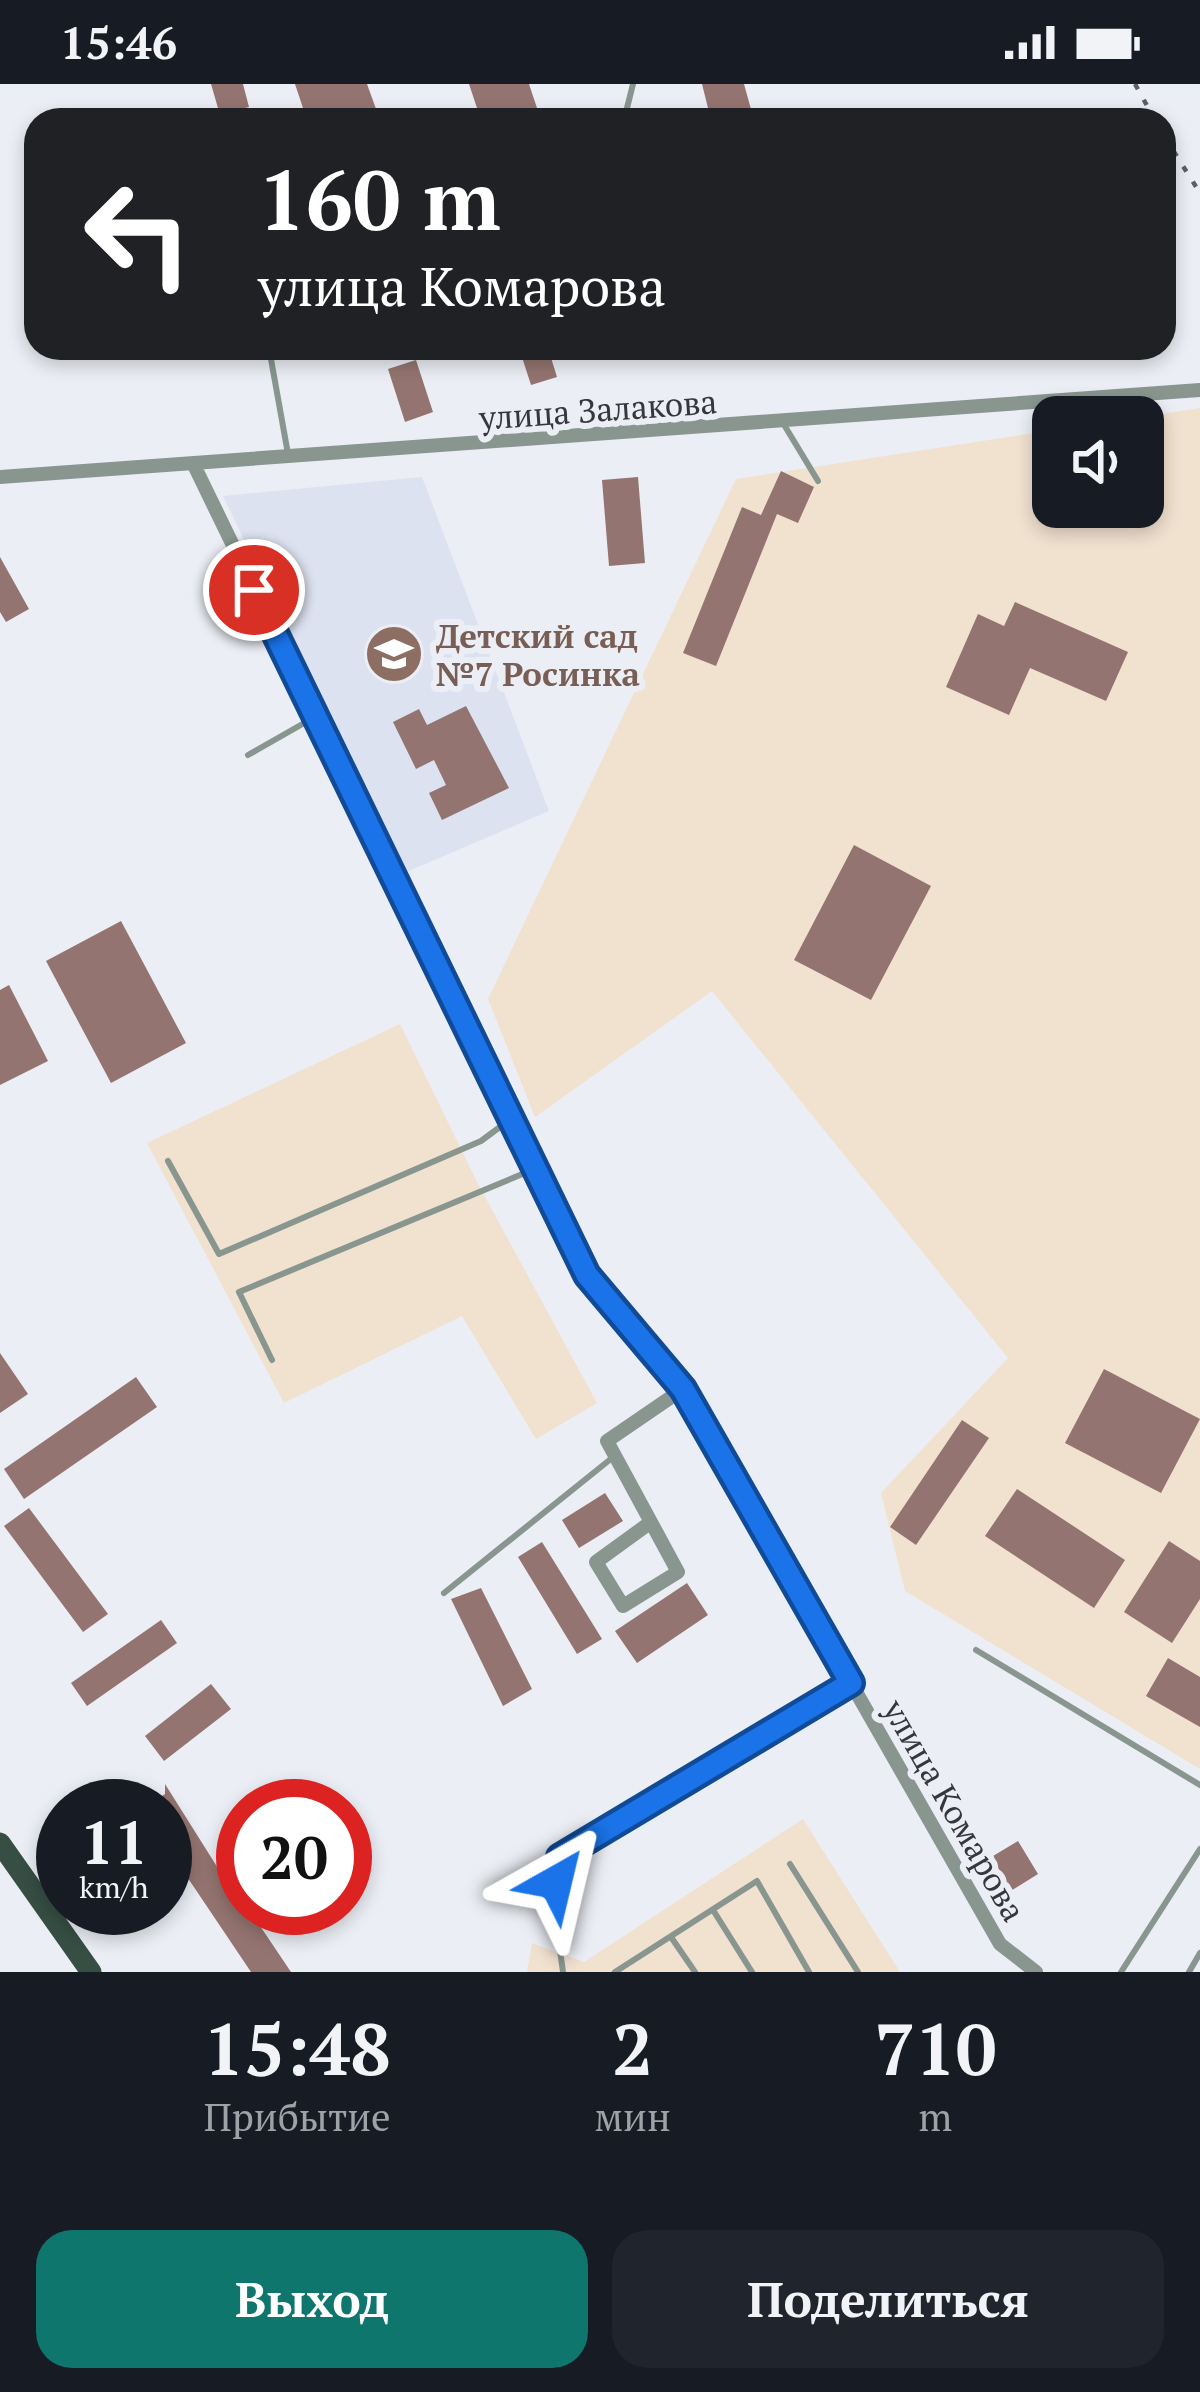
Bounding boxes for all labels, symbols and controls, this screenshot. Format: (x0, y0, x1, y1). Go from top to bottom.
text: 15:46 (60, 12, 177, 72)
text: 160 m (258, 143, 501, 254)
icon: left (60, 156, 216, 312)
text: улица Комарова (258, 250, 666, 321)
street label: улица Залакова (477, 379, 718, 439)
map controls (1032, 396, 1164, 528)
button: sound (1032, 396, 1164, 528)
pin (203, 539, 305, 641)
icon: arrive (221, 557, 287, 623)
place label: Детский сад №7 Росинка (436, 614, 640, 695)
school or university icon: Детский сад №7 Росинка (363, 623, 425, 685)
street label: улица Комарова (874, 1690, 1036, 1929)
speed limit sign: 20 (216, 1779, 372, 1935)
text: 11 (80, 1802, 148, 1881)
position arrow (493, 1819, 619, 1945)
text: km/h (79, 1867, 149, 1907)
text: 15:48 (204, 2000, 391, 2096)
text: 2 (612, 2000, 653, 2096)
text: 710 (874, 2000, 996, 2096)
text: Прибытие (204, 2090, 391, 2142)
text: мин (594, 2090, 671, 2142)
text: m (919, 2090, 952, 2142)
button: Выход (36, 2230, 588, 2368)
button: Поделиться (612, 2230, 1164, 2368)

